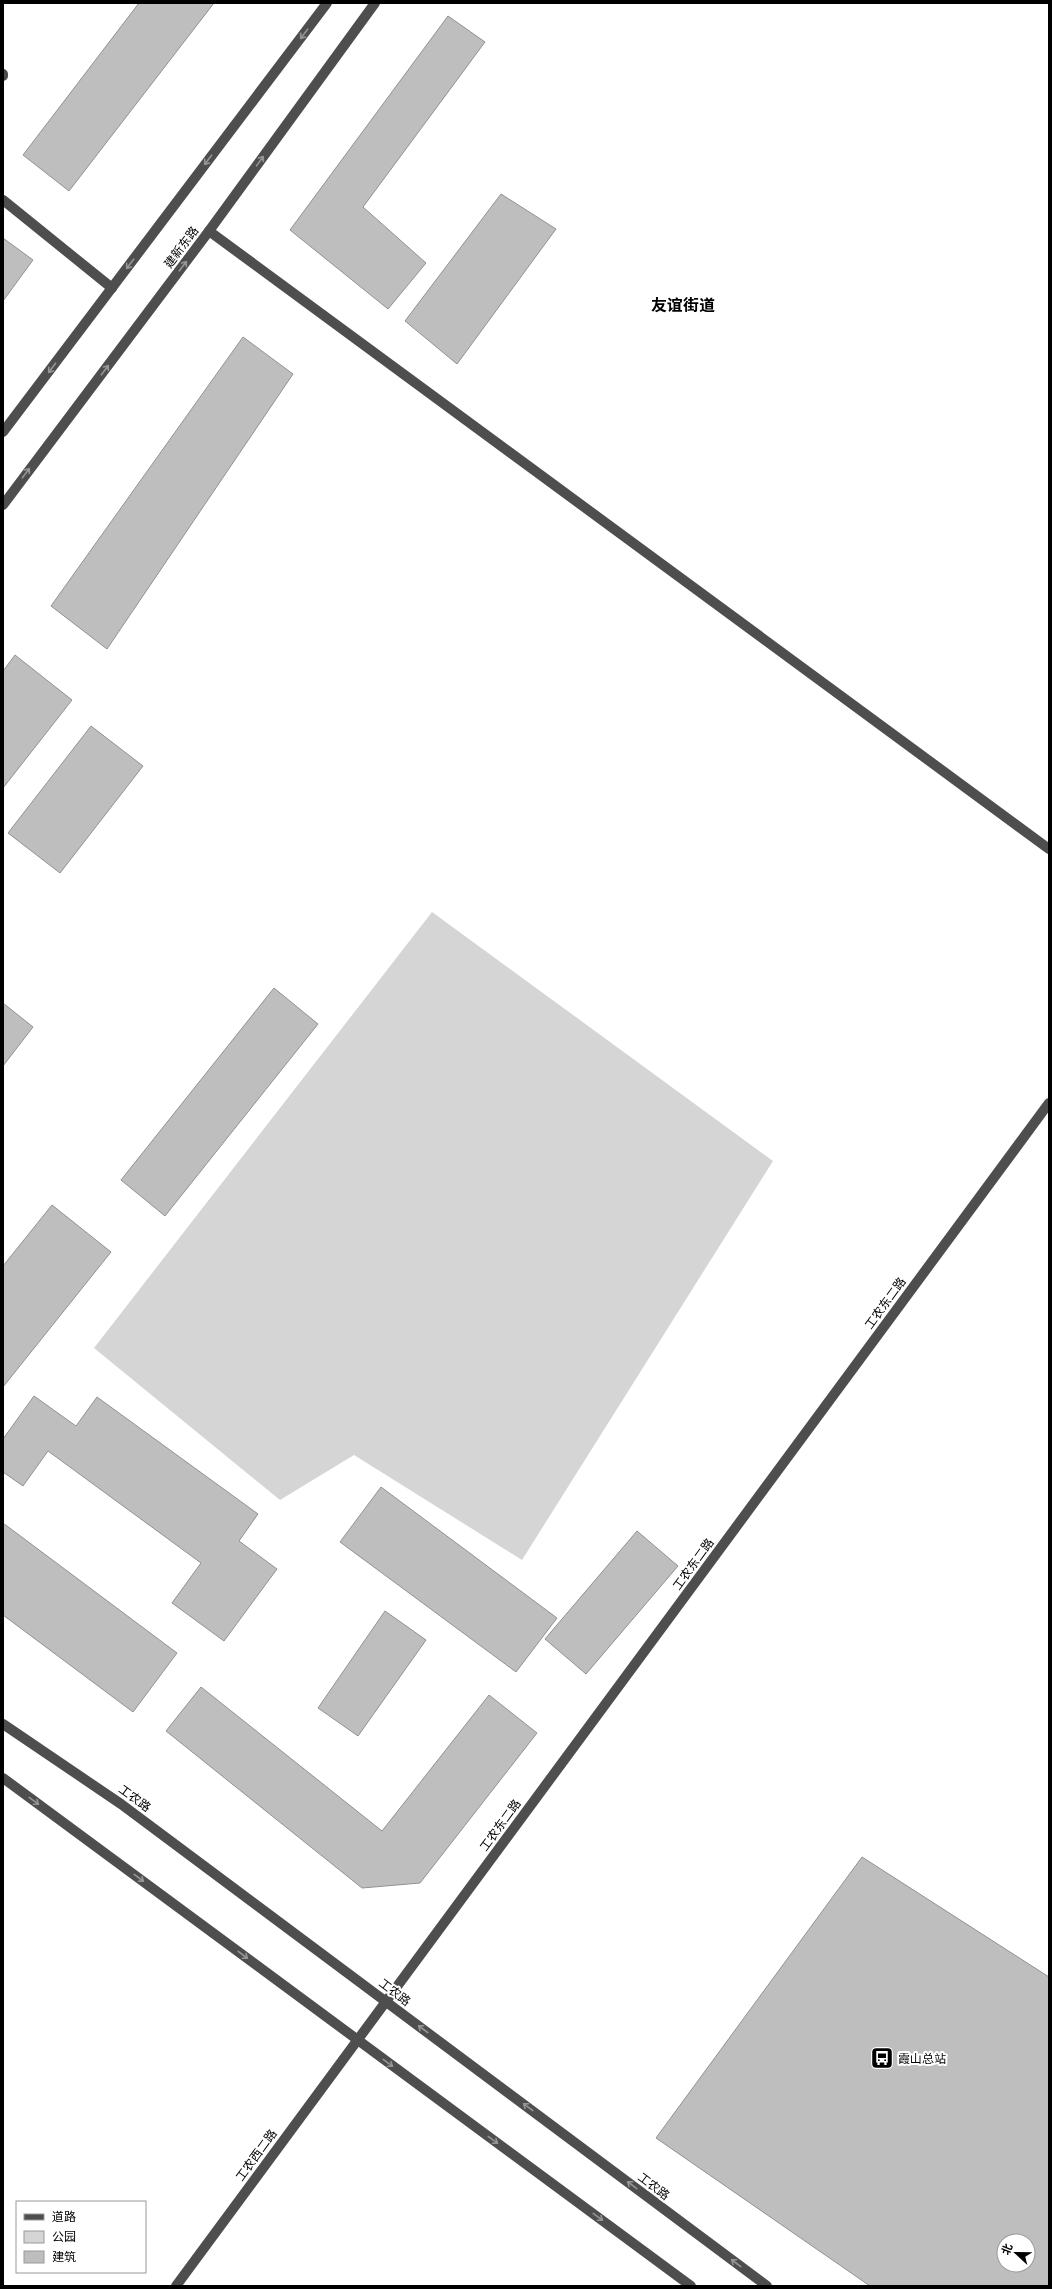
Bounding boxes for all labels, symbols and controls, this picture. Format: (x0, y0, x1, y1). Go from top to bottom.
one-way arrow (299, 29, 308, 40)
one-way arrow (204, 155, 213, 166)
one-way arrow (256, 156, 264, 167)
street label: 建新东路 (161, 223, 201, 271)
one-way arrow (126, 258, 134, 269)
one-way arrow (179, 261, 187, 272)
district label: 友谊街道 (651, 295, 715, 315)
one-way arrow (47, 362, 56, 373)
one-way arrow (101, 364, 109, 375)
one-way arrow (22, 468, 31, 479)
street label: 工农东二路 (861, 1274, 909, 1332)
street label: 工农东二路 (669, 1535, 717, 1593)
street label: 工农路 (116, 1781, 154, 1815)
street label: 工农东二路 (476, 1796, 524, 1854)
one-way arrow (29, 1797, 40, 1805)
one-way arrow (133, 1874, 144, 1882)
one-way arrow (238, 1951, 249, 1960)
street label: 工农路 (376, 1975, 414, 2009)
one-way arrow (418, 2025, 429, 2034)
bus stop icon: 霞山总站 (869, 2045, 895, 2071)
place label: 霞山总站 (898, 2051, 946, 2066)
one-way arrow (383, 2059, 394, 2067)
one-way arrow (522, 2103, 533, 2111)
street label: 工农西二路 (232, 2126, 280, 2184)
one-way arrow (487, 2136, 498, 2144)
street label: 工农路 (635, 2169, 673, 2203)
one-way arrow (626, 2181, 637, 2189)
legend (16, 2201, 146, 2273)
text: 道路 (52, 2209, 76, 2224)
one-way arrow (592, 2213, 603, 2222)
text: 公园 (52, 2229, 76, 2244)
north arrow (996, 2233, 1036, 2273)
text: 北 (998, 2242, 1014, 2257)
text: 建筑 (52, 2249, 76, 2264)
one-way arrow (731, 2258, 742, 2267)

